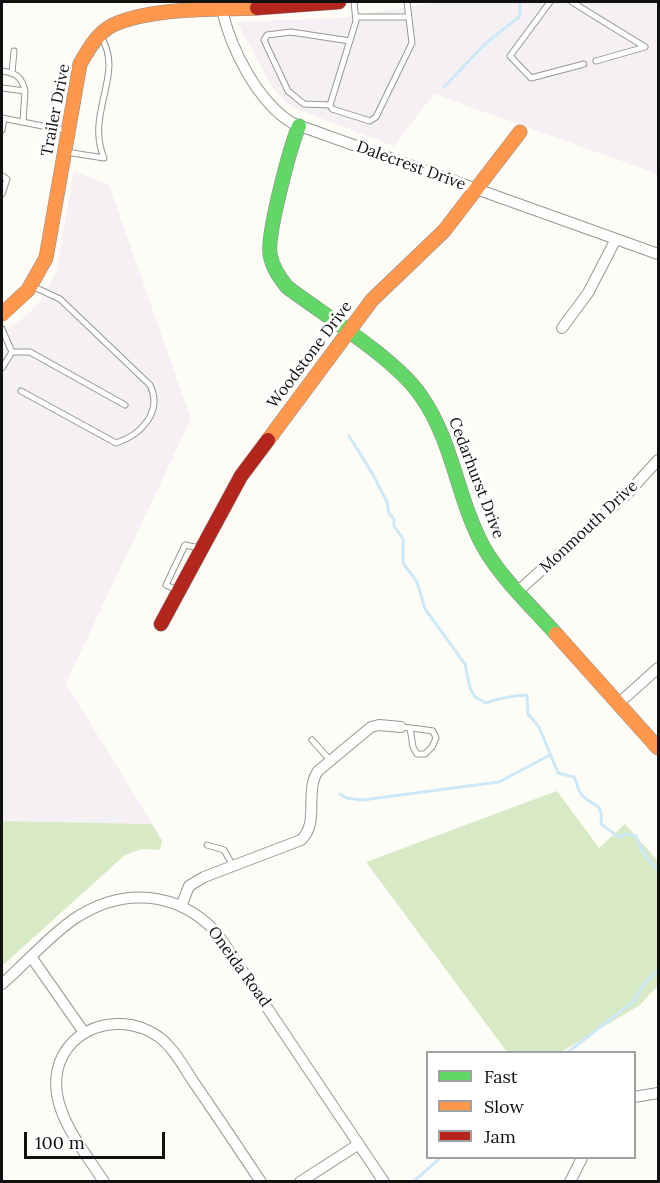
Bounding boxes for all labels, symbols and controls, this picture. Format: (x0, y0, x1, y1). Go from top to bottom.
street label: Trailer Drive (38, 62, 74, 158)
street label: Dalecrest Drive (354, 137, 468, 195)
street label: Woodstone Drive (263, 298, 357, 412)
street label: Cedarhurst Drive (444, 415, 508, 541)
street label: Monmouth Drive (536, 477, 642, 577)
street label: Oneida Road (203, 923, 275, 1011)
legend (426, 1051, 636, 1159)
text: Fast (484, 1065, 518, 1088)
text: Slow (484, 1095, 524, 1118)
scale bar (27, 1120, 168, 1158)
text: Jam (484, 1125, 516, 1148)
text: 100 m (35, 1131, 85, 1154)

